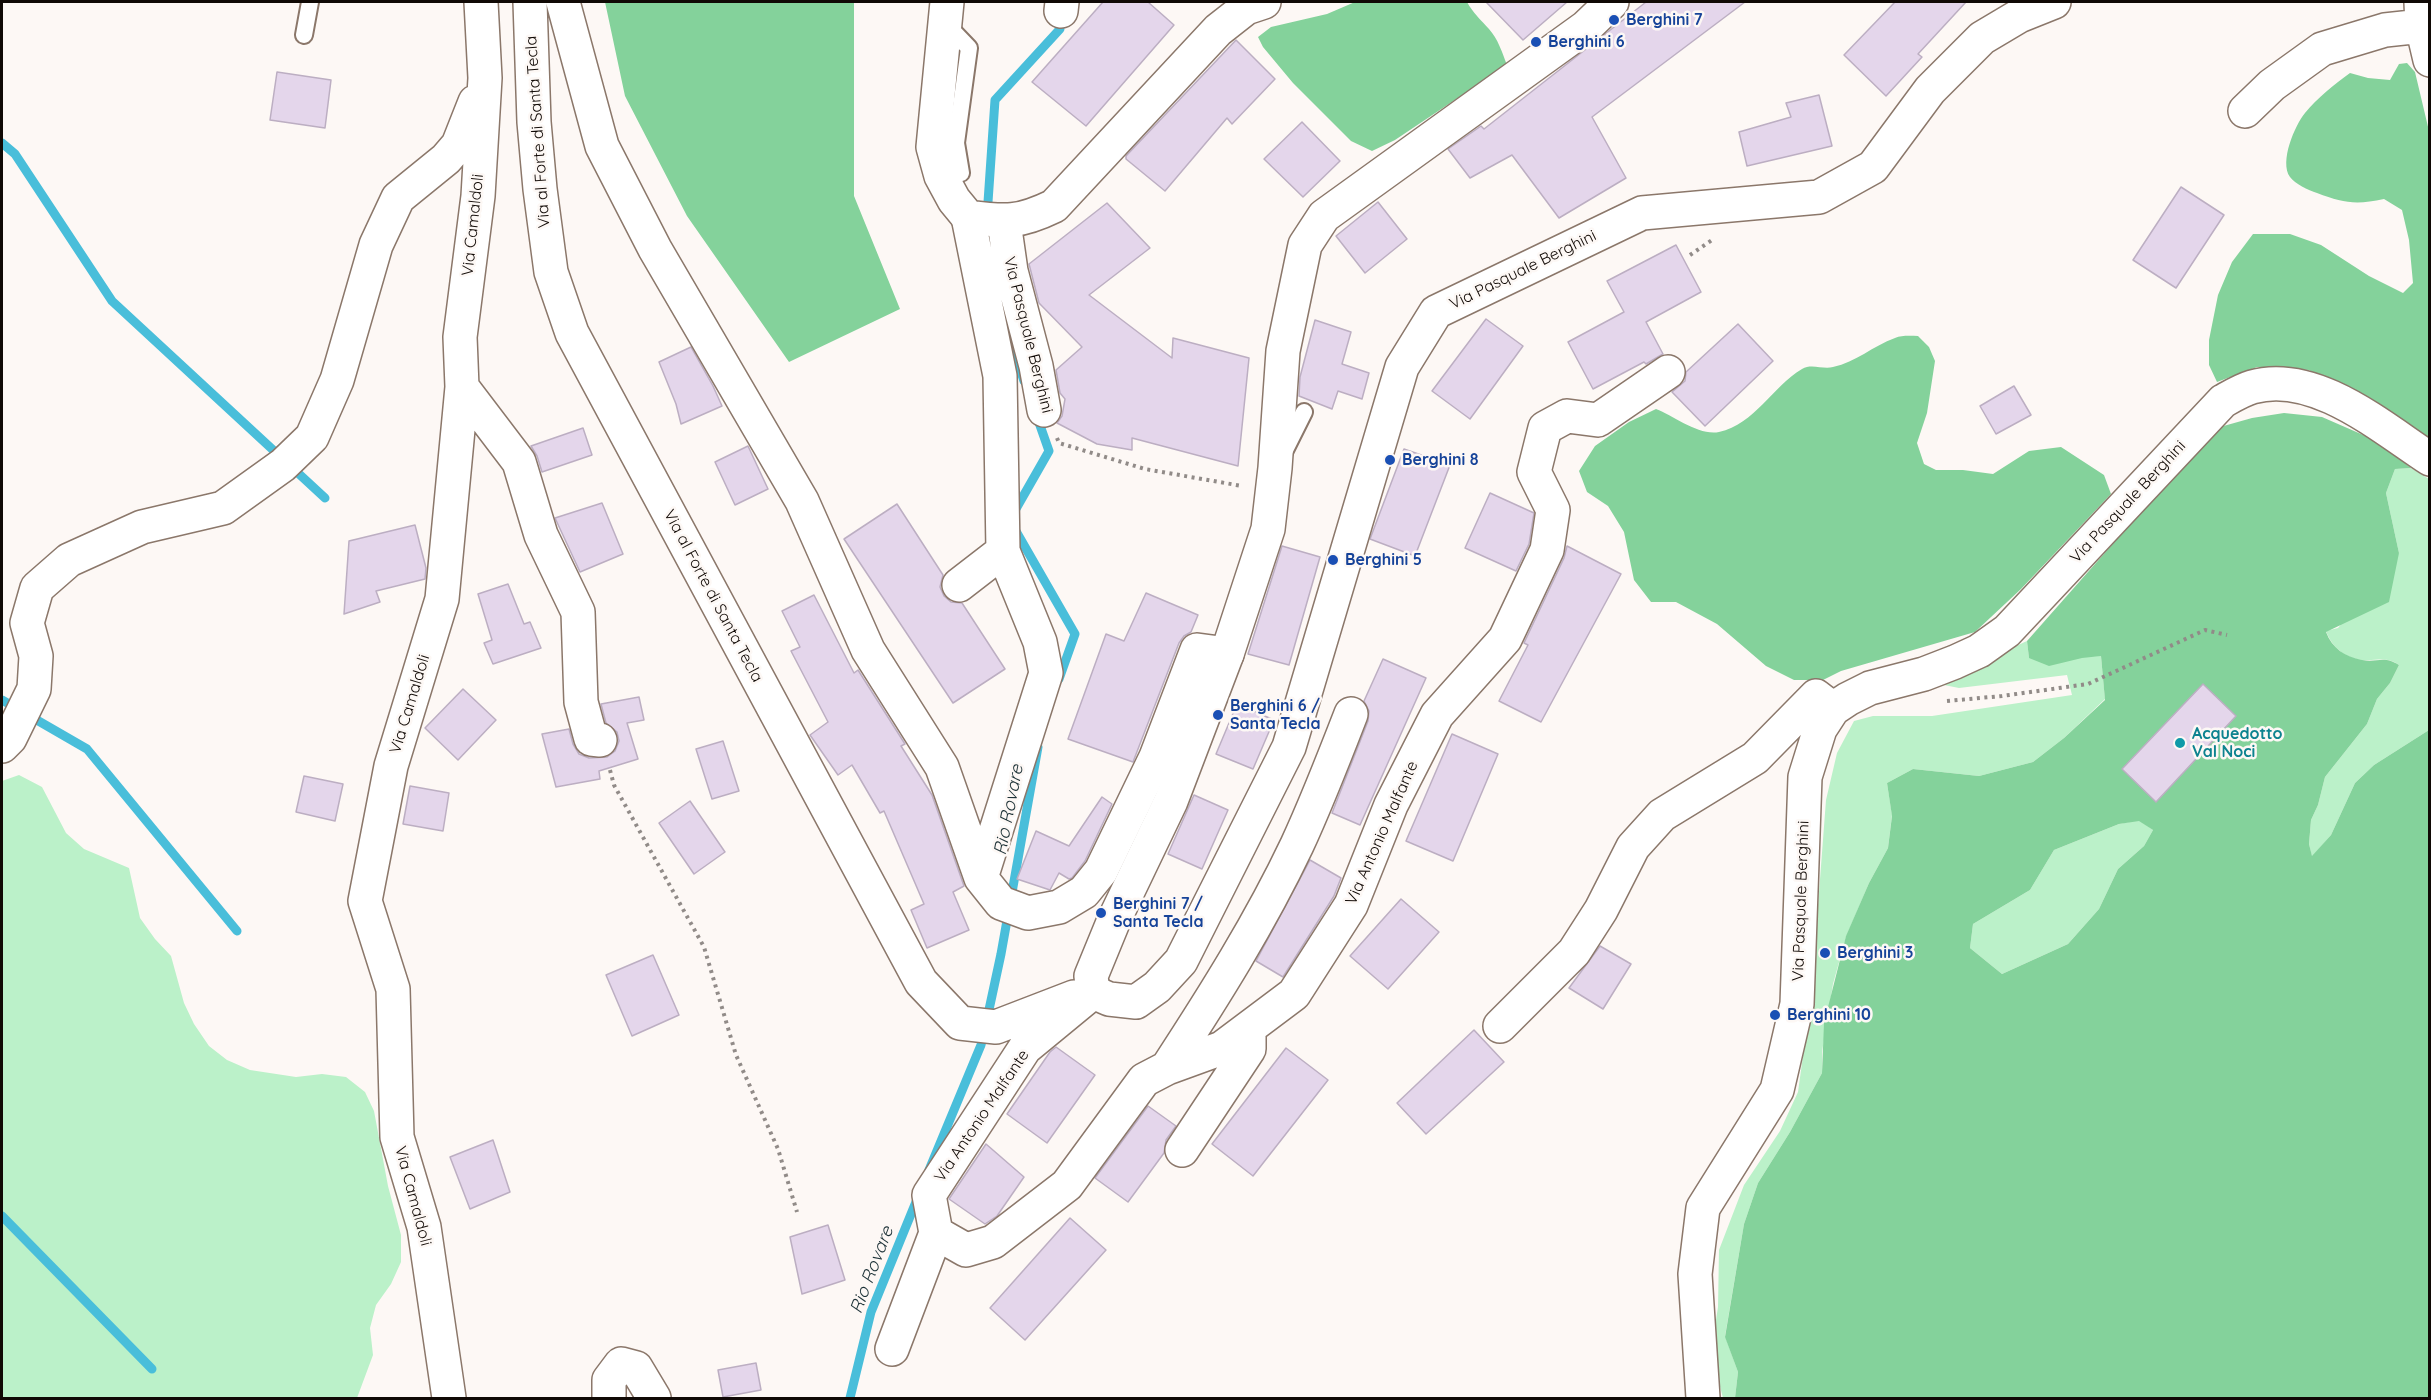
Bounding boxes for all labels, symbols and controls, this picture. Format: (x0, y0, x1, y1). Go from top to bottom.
place label: Berghini 7 (1626, 10, 1703, 30)
marker: Berghini 7 (1607, 13, 1621, 27)
place label: Berghini 6 (1548, 32, 1625, 52)
street label: Via al Forte di Santa Tecla (522, 35, 554, 229)
marker: Berghini 6 (1529, 35, 1543, 49)
street label: Via Camaldoli (458, 173, 488, 277)
street label: Via Pasquale Berghini (1447, 226, 1599, 314)
street label: Via Pasquale Berghini (999, 255, 1057, 415)
street label: Via Pasquale Berghini (2066, 437, 2190, 567)
place label: Berghini 8 (1402, 450, 1479, 470)
marker: Berghini 8 (1383, 453, 1397, 467)
street label: Via al Forte di Santa Tecla (659, 506, 767, 686)
place label: Berghini 5 (1345, 550, 1422, 570)
marker: Berghini 5 (1326, 553, 1340, 567)
street label: Via Camaldoli (386, 652, 434, 756)
place label: Berghini 6 / Santa Tecla (1230, 696, 1320, 734)
marker: Berghini 6 / Santa Tecla (1211, 708, 1225, 722)
place label: Acquedotto Val Noci (2192, 724, 2282, 762)
marker: Acquedotto Val Noci (2173, 736, 2187, 750)
street label: Via Antonio Malfante (1342, 758, 1422, 908)
water label: Rio Rovare (990, 763, 1028, 857)
street label: Via Pasquale Berghini (1789, 820, 1813, 982)
place label: Berghini 7 / Santa Tecla (1113, 894, 1203, 932)
marker: Berghini 7 / Santa Tecla (1094, 906, 1108, 920)
place label: Berghini 3 (1837, 943, 1913, 963)
marker: Berghini 3 (1818, 946, 1832, 960)
place label: Berghini 10 (1787, 1005, 1871, 1025)
marker: Berghini 10 (1768, 1008, 1782, 1022)
street label: Via Antonio Malfante (931, 1046, 1033, 1186)
street label: Via Camaldoli (390, 1144, 436, 1248)
water label: Rio Rovare (846, 1223, 898, 1317)

